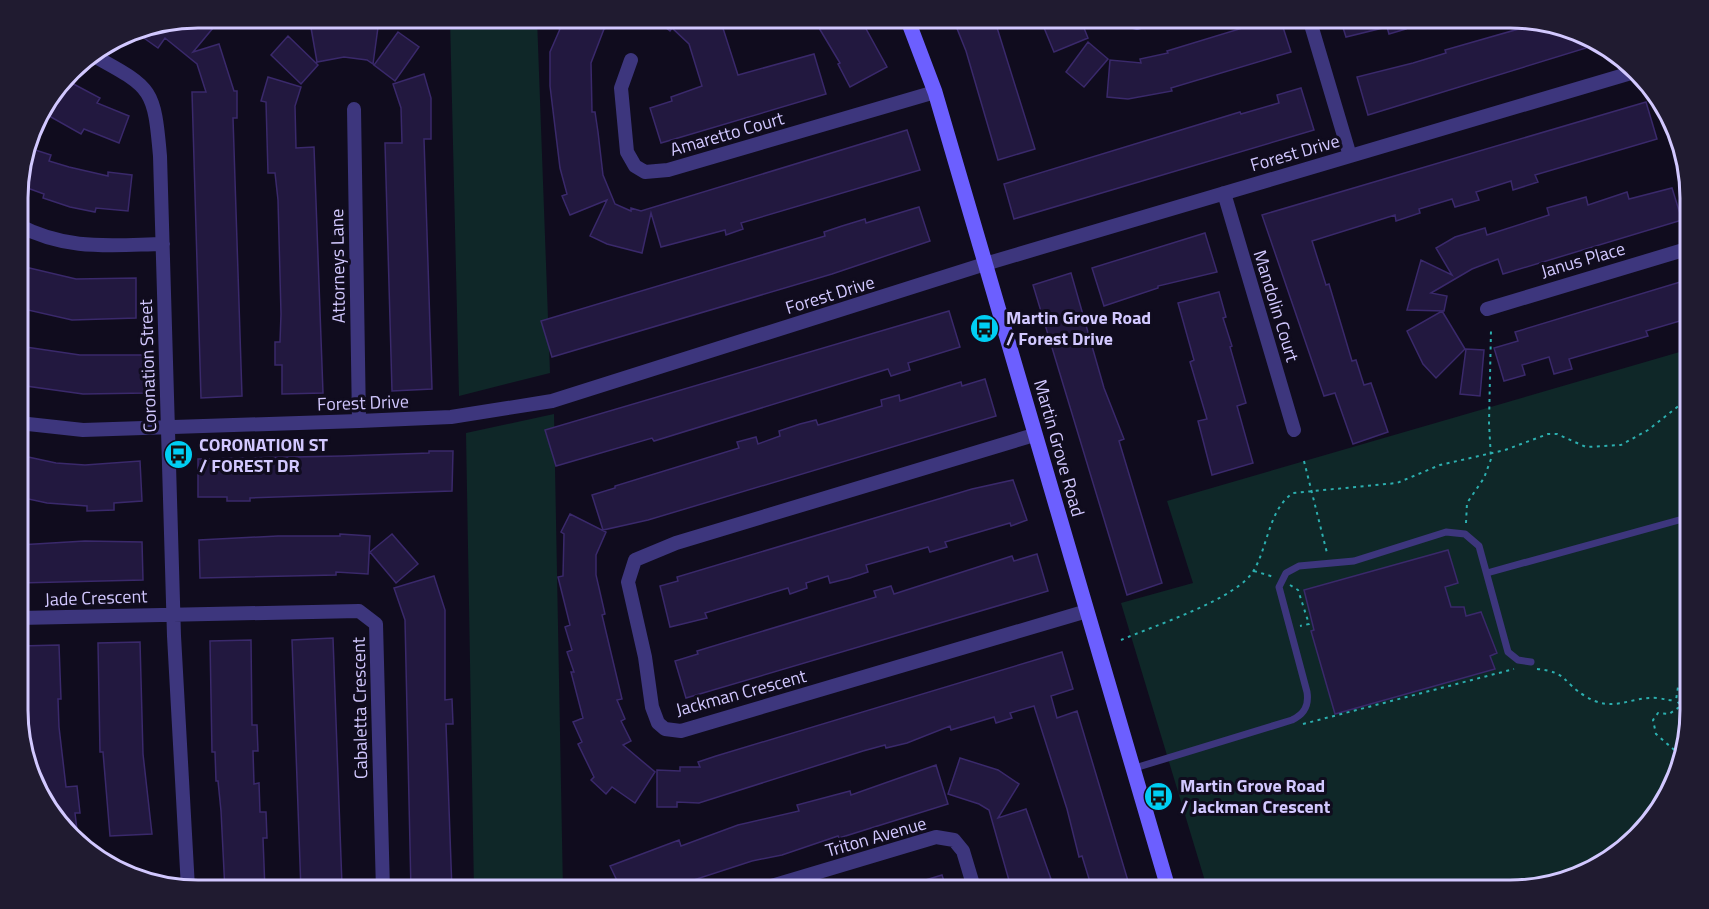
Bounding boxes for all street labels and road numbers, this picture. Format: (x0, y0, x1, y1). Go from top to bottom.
street label: Amaretto Court (667, 104, 788, 163)
street label: Forest Drive (1247, 127, 1343, 178)
street label: Attorneys Lane (323, 208, 352, 324)
street label: Janus Place (1538, 235, 1628, 284)
street label: Mandolin Court (1247, 247, 1307, 366)
street label: Forest Drive (782, 268, 878, 321)
street label: Coronation Street (132, 298, 163, 433)
street label: Martin Grove Road (1027, 376, 1092, 519)
street label: Forest Drive (317, 387, 409, 418)
street label: Jade Crescent (44, 582, 148, 613)
street label: Cabaletta Crescent (345, 636, 374, 779)
street label: Jackman Crescent (672, 662, 810, 723)
street label: Triton Avenue (822, 809, 929, 864)

